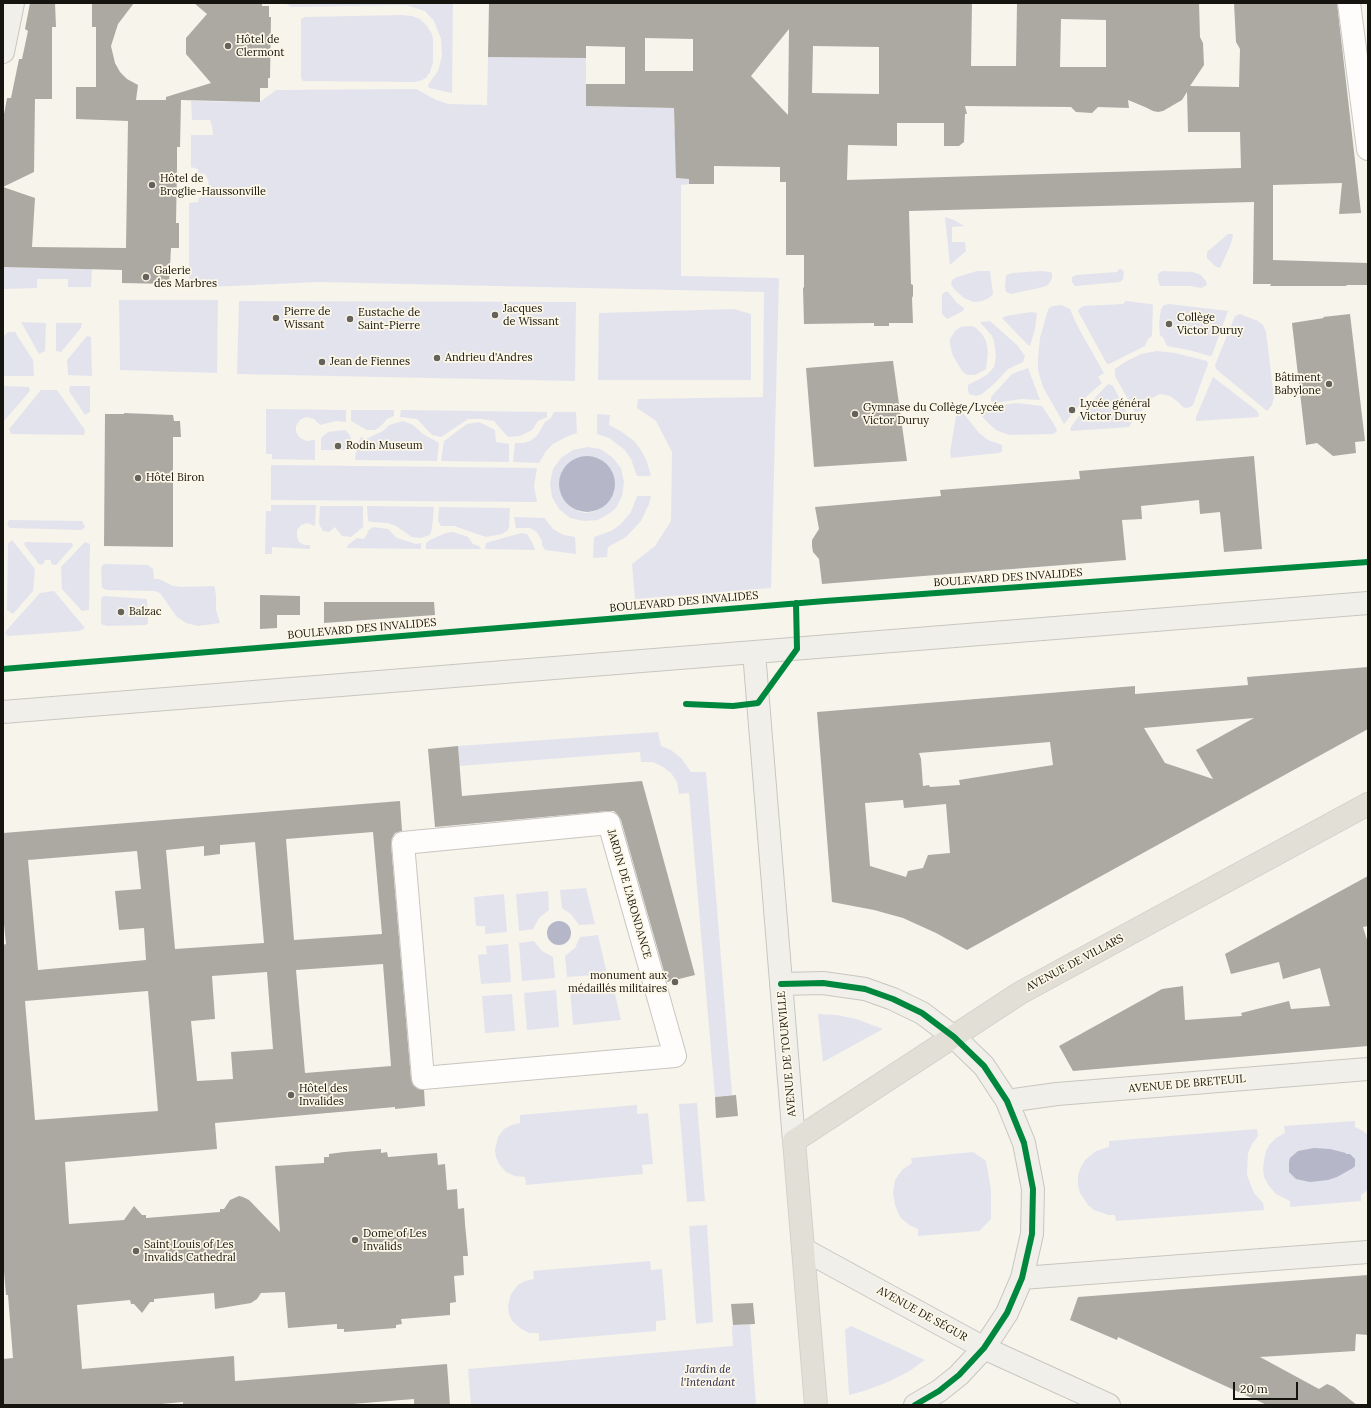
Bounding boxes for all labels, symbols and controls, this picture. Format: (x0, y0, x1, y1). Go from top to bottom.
place label: Hôtel de Clermont (236, 33, 285, 59)
marker: Hôtel de Clermont (223, 41, 233, 51)
place label: Hôtel de Broglie-Haussonville (160, 172, 266, 198)
marker: Hôtel de Broglie-Haussonville (147, 180, 157, 190)
place label: Galerie des Marbres (154, 264, 217, 290)
marker: Galerie des Marbres (141, 272, 151, 282)
place label: Jacques de Wissant (503, 302, 559, 328)
place label: Pierre de Wissant (284, 305, 331, 331)
place label: Eustache de Saint-Pierre (358, 306, 420, 332)
marker: Jacques de Wissant (490, 310, 500, 320)
place label: Collège Victor Duruy (1177, 311, 1243, 337)
marker: Pierre de Wissant (271, 313, 281, 323)
marker: Eustache de Saint-Pierre (345, 314, 355, 324)
marker: Collège Victor Duruy (1164, 319, 1174, 329)
place label: Andrieu d'Andres (445, 351, 533, 365)
marker: Andrieu d'Andres (432, 353, 442, 363)
place label: Jean de Fiennes (330, 355, 410, 369)
marker: Jean de Fiennes (317, 357, 327, 367)
place label: Bâtiment Babylone (1274, 371, 1321, 397)
marker: Bâtiment Babylone (1324, 379, 1334, 389)
place label: Lycée général Victor Duruy (1080, 397, 1150, 423)
place label: Gymnase du Collège/Lycée Victor Duruy (863, 401, 1004, 427)
marker: Lycée général Victor Duruy (1067, 405, 1077, 415)
marker: Gymnase du Collège/Lycée Victor Duruy (850, 409, 860, 419)
place label: Rodin Museum (346, 439, 423, 453)
marker: Rodin Museum (333, 441, 343, 451)
place label: Hôtel Biron (146, 471, 205, 485)
marker: Hôtel Biron (133, 473, 143, 483)
street label: BOULEVARD DES INVALIDES (933, 566, 1083, 590)
street label: BOULEVARD DES INVALIDES (609, 589, 759, 615)
place label: Balzac (129, 605, 162, 619)
marker: Balzac (116, 607, 126, 617)
street label: BOULEVARD DES INVALIDES (287, 616, 437, 642)
street label: JARDIN DE L'ABONDANCE (604, 828, 654, 960)
street label: AVENUE DE VILLARS (1024, 932, 1126, 994)
place label: monument aux médaillés militaires (568, 969, 667, 995)
marker: monument aux médaillés militaires (670, 977, 680, 987)
street label: AVENUE DE TOURVILLE (775, 991, 799, 1117)
street label: AVENUE DE BRETEUIL (1128, 1072, 1246, 1096)
place label: Hôtel des Invalides (299, 1082, 348, 1108)
marker: Hôtel des Invalides (286, 1090, 296, 1100)
place label: Dome of Les Invalids (363, 1227, 427, 1253)
marker: Dome of Les Invalids (350, 1235, 360, 1245)
place label: Saint Louis of Les Invalids Cathedral (144, 1238, 236, 1264)
marker: Saint Louis of Les Invalids Cathedral (131, 1246, 141, 1256)
street label: AVENUE DE SÉGUR (874, 1284, 970, 1344)
park label: Jardin de l'Intendant (681, 1363, 735, 1389)
scale bar (1235, 1374, 1300, 1400)
text: 20 m (1240, 1381, 1268, 1396)

